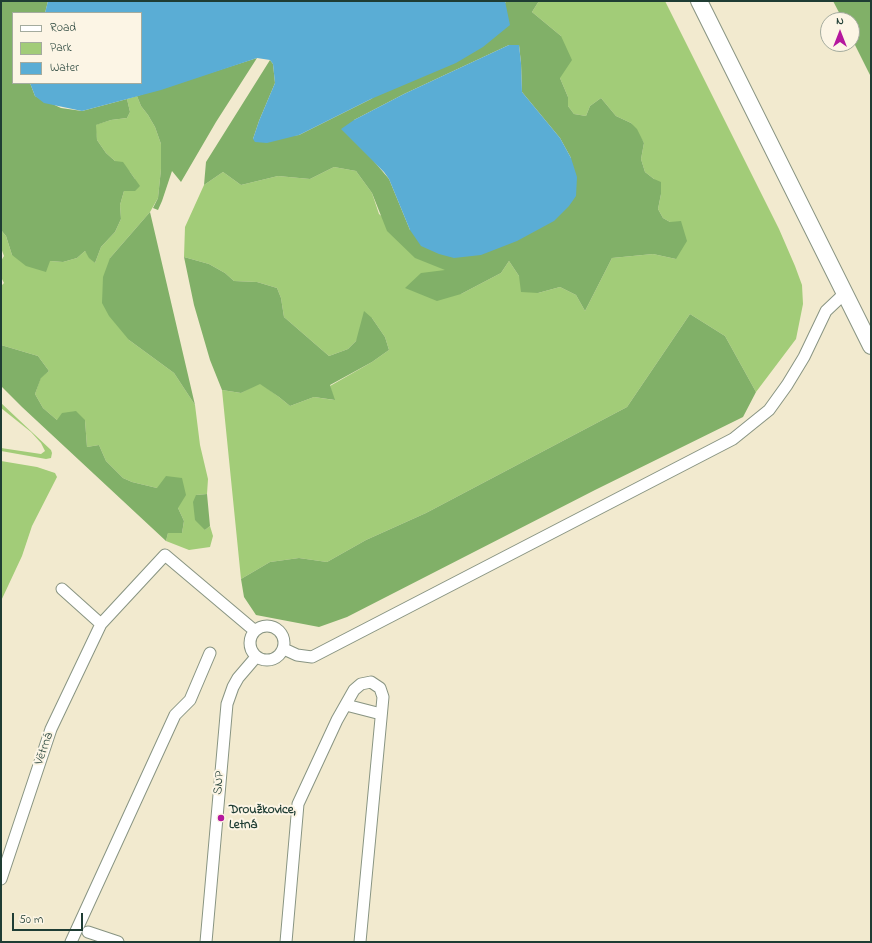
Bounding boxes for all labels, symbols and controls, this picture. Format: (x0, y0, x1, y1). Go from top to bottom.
legend (12, 12, 142, 84)
north arrow (820, 12, 860, 52)
text: N (836, 13, 844, 29)
text: Road (50, 19, 76, 37)
text: Park (50, 39, 72, 57)
text: Water (50, 59, 79, 77)
street label: Větrná (32, 731, 58, 767)
street label: SNP (211, 770, 229, 796)
place label: Droužkovice, Letná (229, 803, 296, 834)
marker: Droužkovice, Letná (216, 813, 226, 823)
scale bar (14, 905, 85, 931)
text: 50 m (19, 911, 43, 929)

